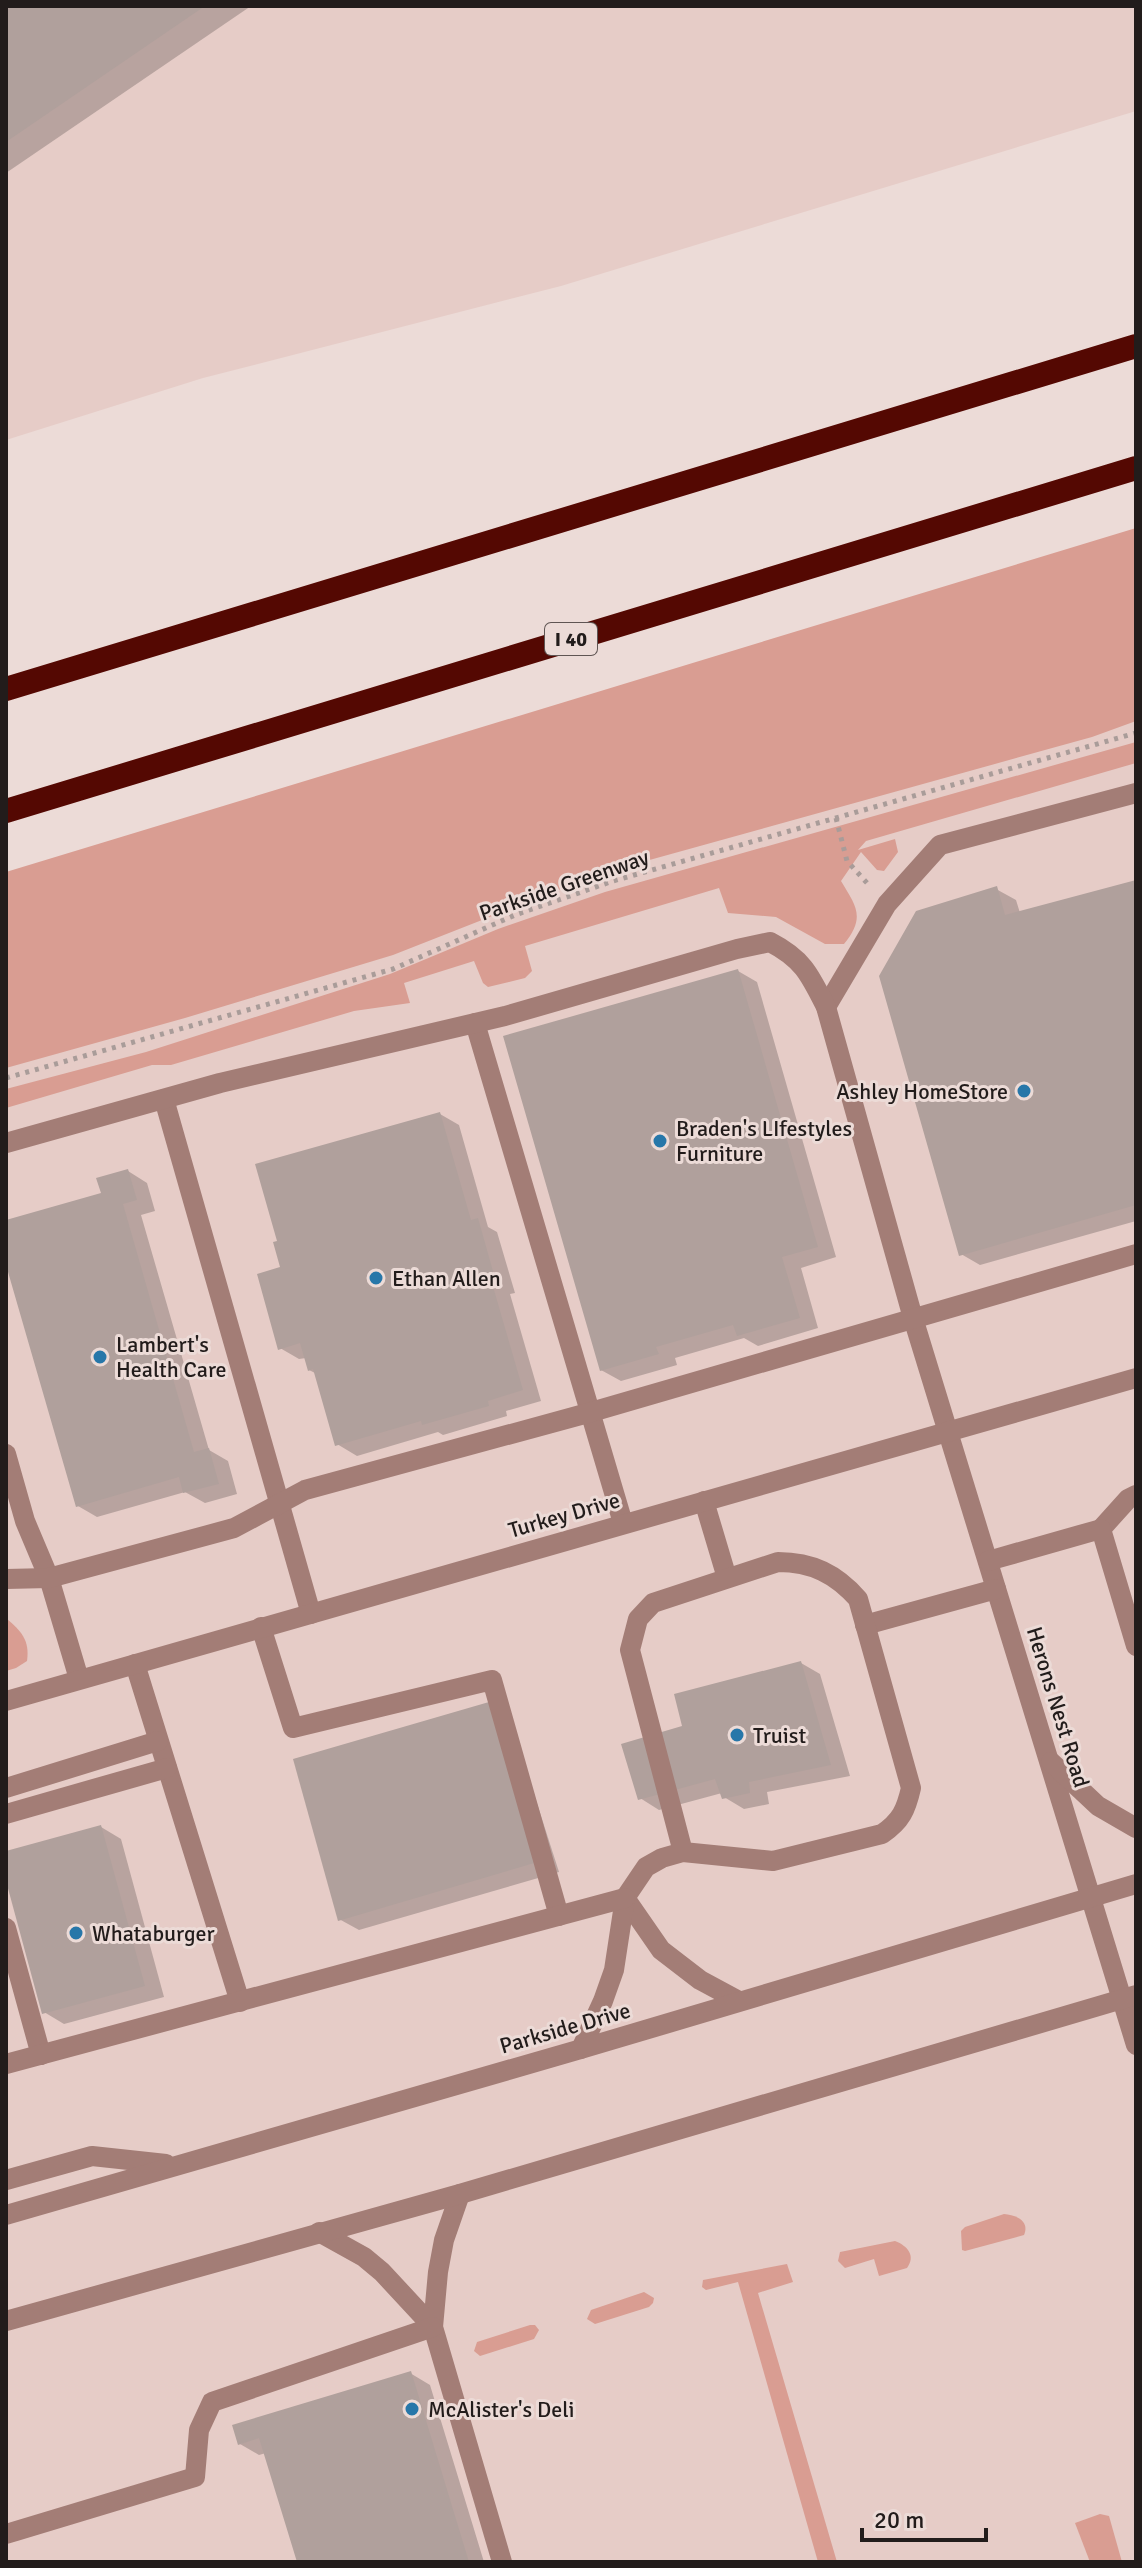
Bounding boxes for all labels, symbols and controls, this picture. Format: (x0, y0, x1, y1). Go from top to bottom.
road number: I 40 (545, 623, 597, 655)
street label: Parkside Greenway (476, 843, 653, 927)
place label: Ashley HomeStore (836, 1078, 1008, 1105)
marker: Ashley HomeStore (1015, 1082, 1033, 1100)
place label: Braden's LIfestyles Furniture (676, 1115, 852, 1167)
marker: Braden's LIfestyles Furniture (651, 1132, 669, 1150)
place label: Ethan Allen (392, 1265, 501, 1292)
marker: Ethan Allen (367, 1269, 385, 1287)
place label: Lambert's Health Care (116, 1331, 227, 1383)
marker: Lambert's Health Care (91, 1348, 109, 1366)
street label: Turkey Drive (505, 1486, 623, 1544)
street label: Herons Nest Road (1021, 1623, 1095, 1791)
place label: Truist (753, 1722, 806, 1749)
marker: Truist (728, 1726, 746, 1744)
place label: Whataburger (92, 1920, 215, 1947)
marker: Whataburger (67, 1924, 85, 1942)
street label: Parkside Drive (497, 1996, 633, 2060)
place label: McAlister's Deli (428, 2396, 574, 2423)
marker: McAlister's Deli (403, 2400, 421, 2418)
scale bar (862, 2492, 986, 2542)
text: 20 m (874, 2505, 924, 2535)

